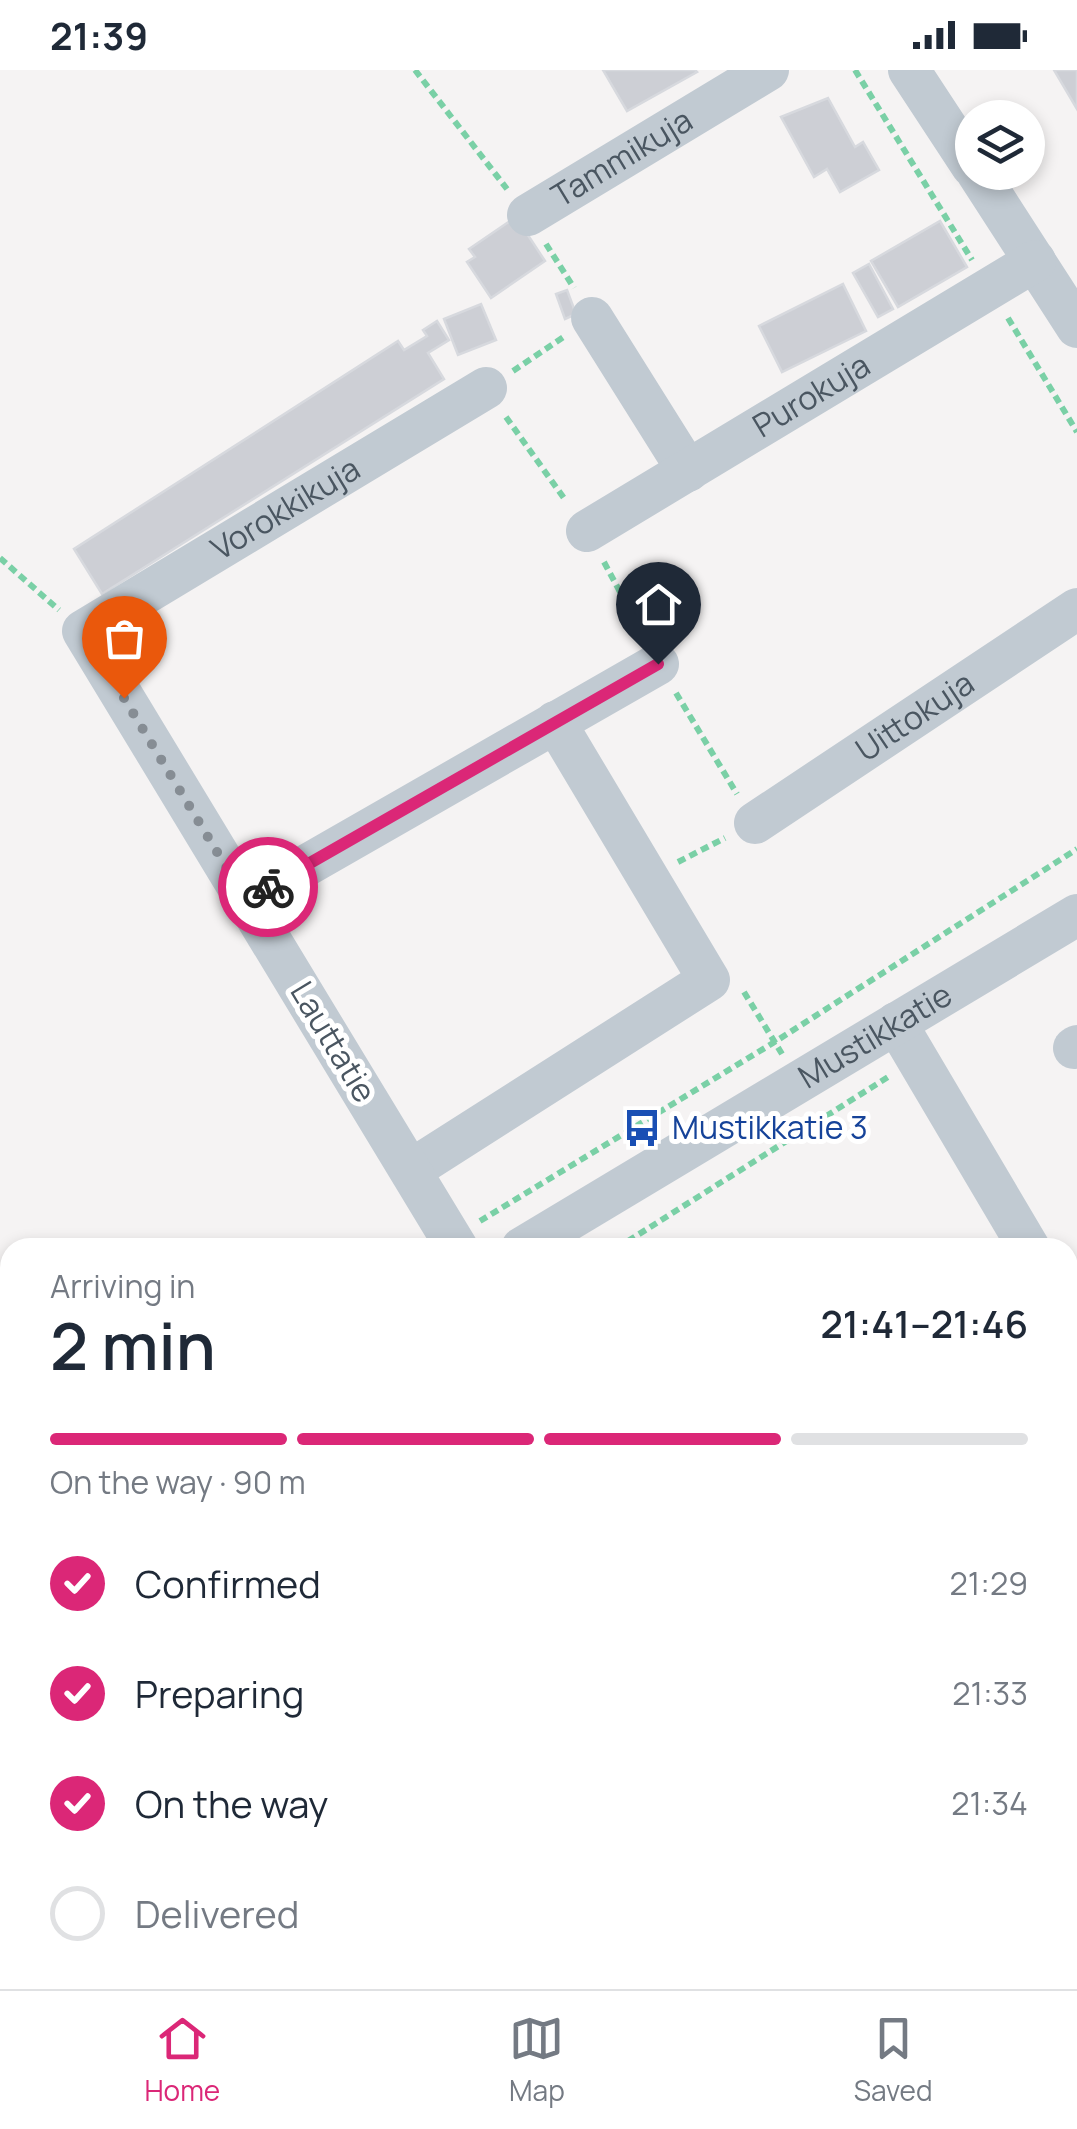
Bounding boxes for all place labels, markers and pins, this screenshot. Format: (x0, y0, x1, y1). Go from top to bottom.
pin (616, 562, 701, 665)
pin (82, 596, 167, 699)
place label: Mustikkatie 3 (672, 1105, 868, 1149)
bus stop icon: Mustikkatie 3 (621, 1107, 663, 1149)

